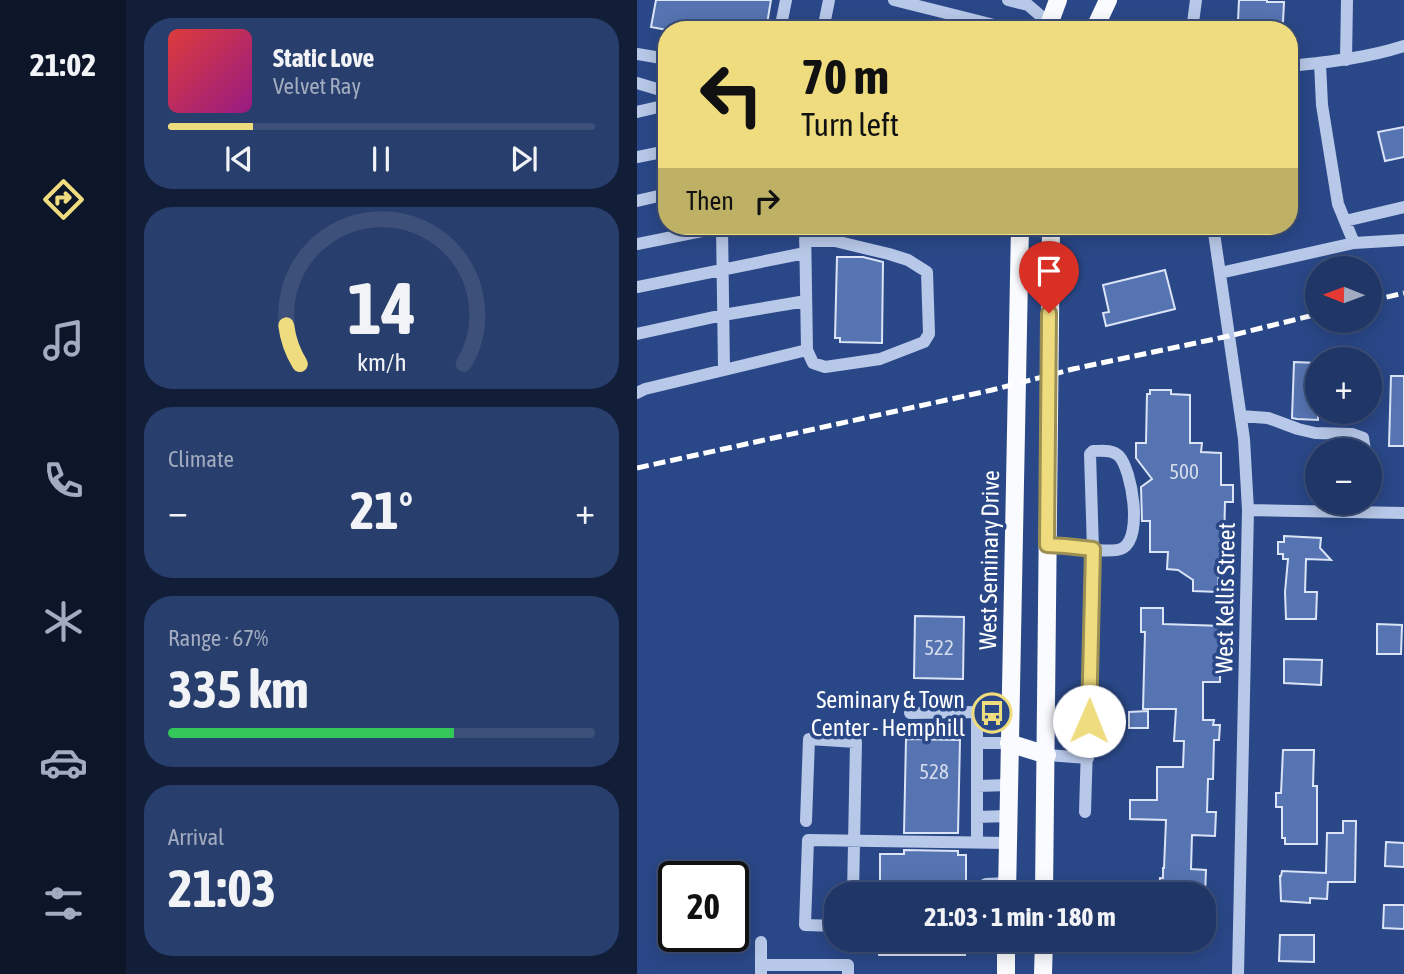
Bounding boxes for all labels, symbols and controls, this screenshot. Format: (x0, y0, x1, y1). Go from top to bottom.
text: Static Love (273, 43, 374, 73)
text: 21:02 (30, 46, 96, 83)
text: 70 m (801, 48, 889, 104)
icon: left (686, 49, 777, 140)
text: Velvet Ray (273, 73, 361, 99)
text: Turn left (801, 106, 899, 143)
icon: previous (220, 140, 258, 178)
icon: pause (362, 140, 400, 178)
icon: next (505, 140, 543, 178)
icon: directions (39, 175, 88, 224)
icon: right (748, 182, 786, 220)
text: Then (686, 186, 734, 216)
pin (1019, 241, 1079, 313)
icon: arrive (1030, 252, 1068, 290)
north arrow (1305, 256, 1383, 332)
map controls (1305, 256, 1382, 515)
text: 14 (347, 266, 416, 349)
icon: music (39, 316, 88, 365)
button: + (1305, 347, 1382, 424)
text: km/h (357, 348, 406, 376)
button: − (1305, 438, 1382, 515)
text: Climate (168, 446, 234, 472)
icon: phone (39, 456, 88, 505)
house number: 500 (1169, 459, 1199, 483)
street label: West Seminary Drive (974, 470, 1004, 650)
text: 21° (350, 480, 413, 540)
text: − (168, 489, 188, 532)
text: + (575, 489, 595, 532)
street label: West Kellis Street (1210, 522, 1240, 674)
icon: climate (39, 597, 88, 646)
text: Range · 67% (168, 625, 268, 651)
house number: 522 (924, 635, 954, 659)
text: 335 km (168, 659, 309, 719)
position arrow (1052, 684, 1126, 758)
place label: Seminary & Town Center - Hemphill (811, 686, 966, 741)
bus stop icon: Seminary & Town Center - Hemphill (971, 692, 1013, 734)
icon: car (39, 738, 88, 787)
house number: 528 (919, 759, 949, 783)
text: Arrival (168, 824, 224, 850)
text: 21:03 (168, 858, 276, 918)
speed limit sign: 20 (658, 861, 749, 952)
icon: filters (39, 879, 88, 928)
text: 21:03 · 1 min · 180 m (924, 902, 1116, 932)

